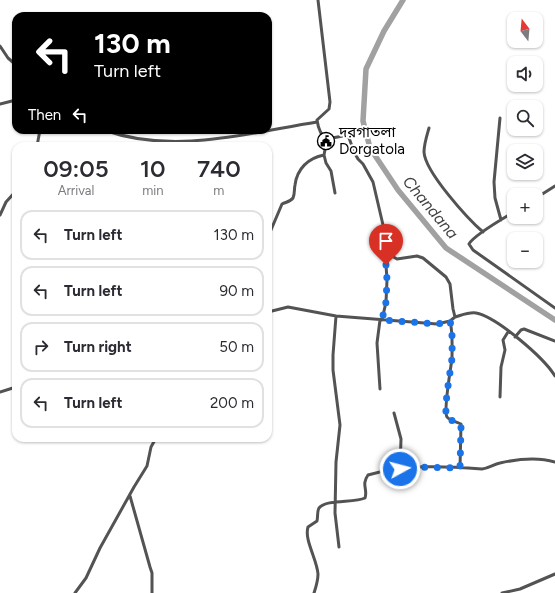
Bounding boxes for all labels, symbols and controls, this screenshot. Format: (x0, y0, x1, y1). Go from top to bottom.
north arrow (507, 12, 543, 48)
map controls (507, 12, 543, 268)
text: 130 m (94, 26, 171, 60)
icon: left (28, 28, 80, 80)
button: sound (507, 56, 543, 92)
text: Turn left (94, 60, 161, 82)
button: search (507, 100, 543, 136)
icon: left (69, 104, 91, 126)
text: Then (28, 106, 61, 124)
place label: দরগাতলা Dorgatola (338, 123, 405, 158)
public building icon: দরগাতলা Dorgatola (316, 131, 336, 151)
button: layers (507, 144, 543, 180)
text: 09:05 (43, 154, 109, 183)
text: 10 (140, 154, 166, 183)
text: 740 (197, 154, 241, 183)
water label: Chandana (399, 172, 462, 243)
text: Arrival (58, 183, 94, 198)
text: min (142, 183, 163, 198)
text: m (213, 183, 224, 198)
button: + (507, 188, 543, 224)
icon: left (30, 224, 52, 246)
pin (369, 224, 403, 265)
text: Turn left (64, 226, 122, 244)
text: 130 m (214, 226, 254, 244)
icon: arrive (375, 230, 397, 252)
button: − (507, 232, 543, 268)
icon: left (30, 280, 52, 302)
text: Turn left (64, 282, 122, 300)
text: 90 m (219, 282, 254, 300)
icon: right (30, 336, 52, 358)
text: Turn right (64, 338, 132, 356)
text: 50 m (219, 338, 254, 356)
icon: left (30, 392, 52, 414)
text: Turn left (64, 394, 122, 412)
text: 200 m (210, 394, 254, 412)
position arrow (379, 448, 421, 490)

